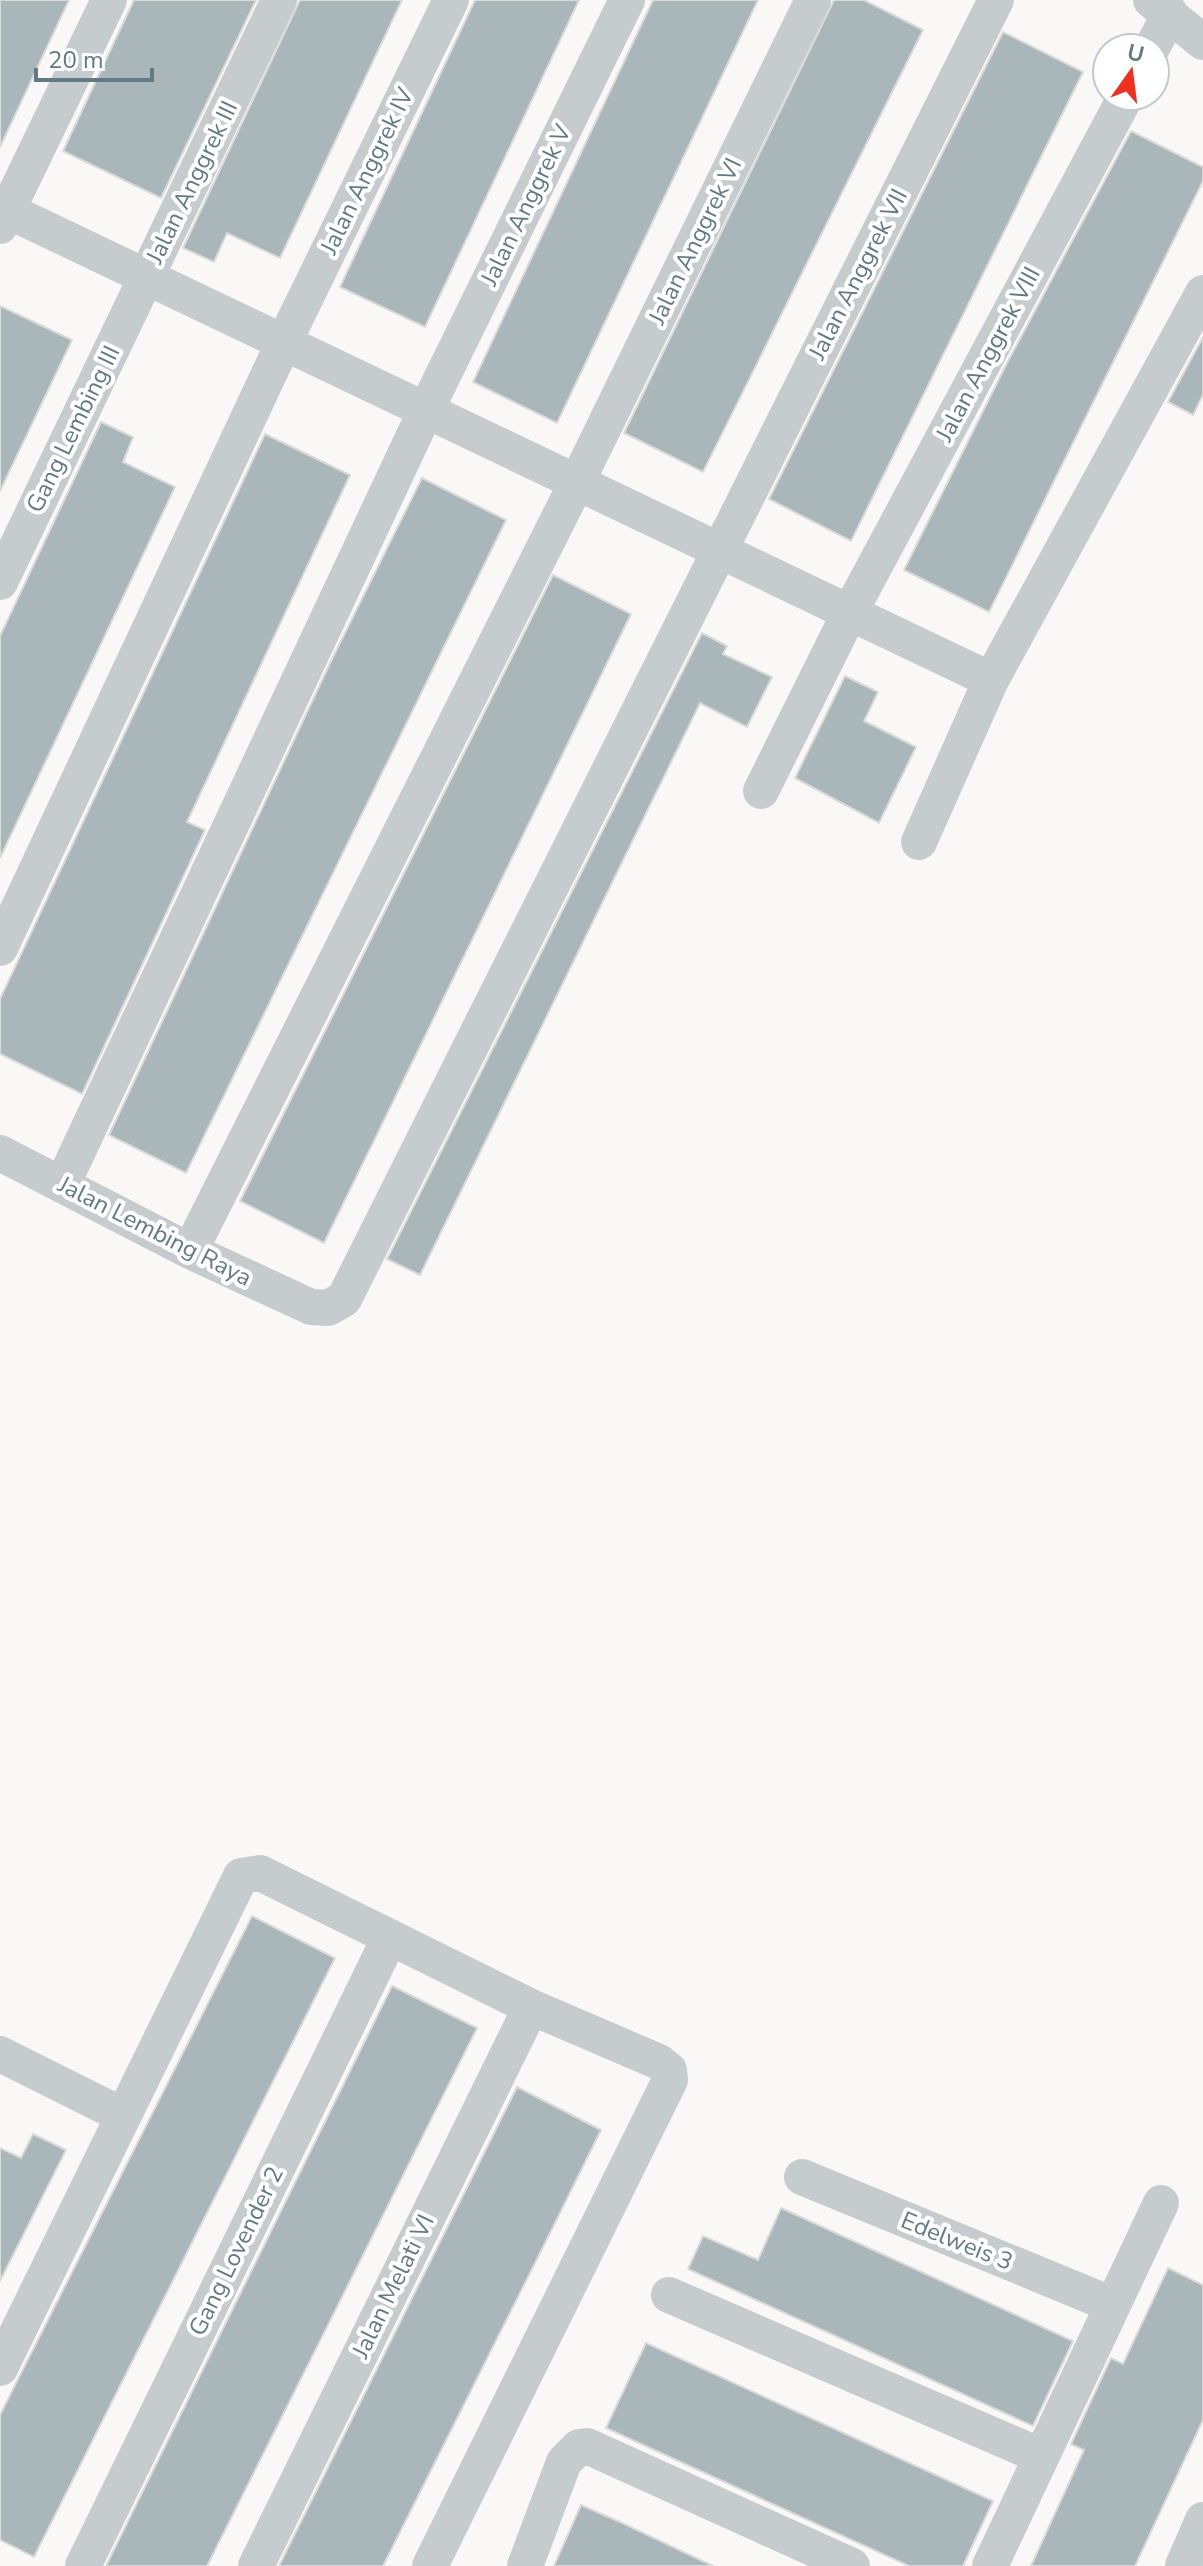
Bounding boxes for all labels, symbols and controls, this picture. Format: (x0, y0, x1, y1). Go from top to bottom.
scale bar (36, 32, 152, 82)
north arrow (1091, 32, 1171, 112)
text: U (1124, 37, 1147, 70)
text: 20 m (48, 44, 104, 76)
street label: Jalan Anggrek IV (312, 82, 421, 260)
street label: Jalan Anggrek III (138, 95, 245, 270)
street label: Jalan Anggrek V (473, 119, 579, 292)
street label: Jalan Anggrek VI (640, 152, 749, 330)
street label: Jalan Anggrek VII (801, 183, 915, 366)
street label: Jalan Anggrek VIII (928, 261, 1048, 448)
street label: Gang Lembing III (19, 340, 127, 518)
street label: Jalan Lembing Raya (52, 1168, 257, 1294)
street label: Gang Lovender 2 (181, 2161, 291, 2341)
street label: Edelweis 3 (896, 2204, 1018, 2278)
street label: Jalan Melati VI (344, 2209, 442, 2364)

